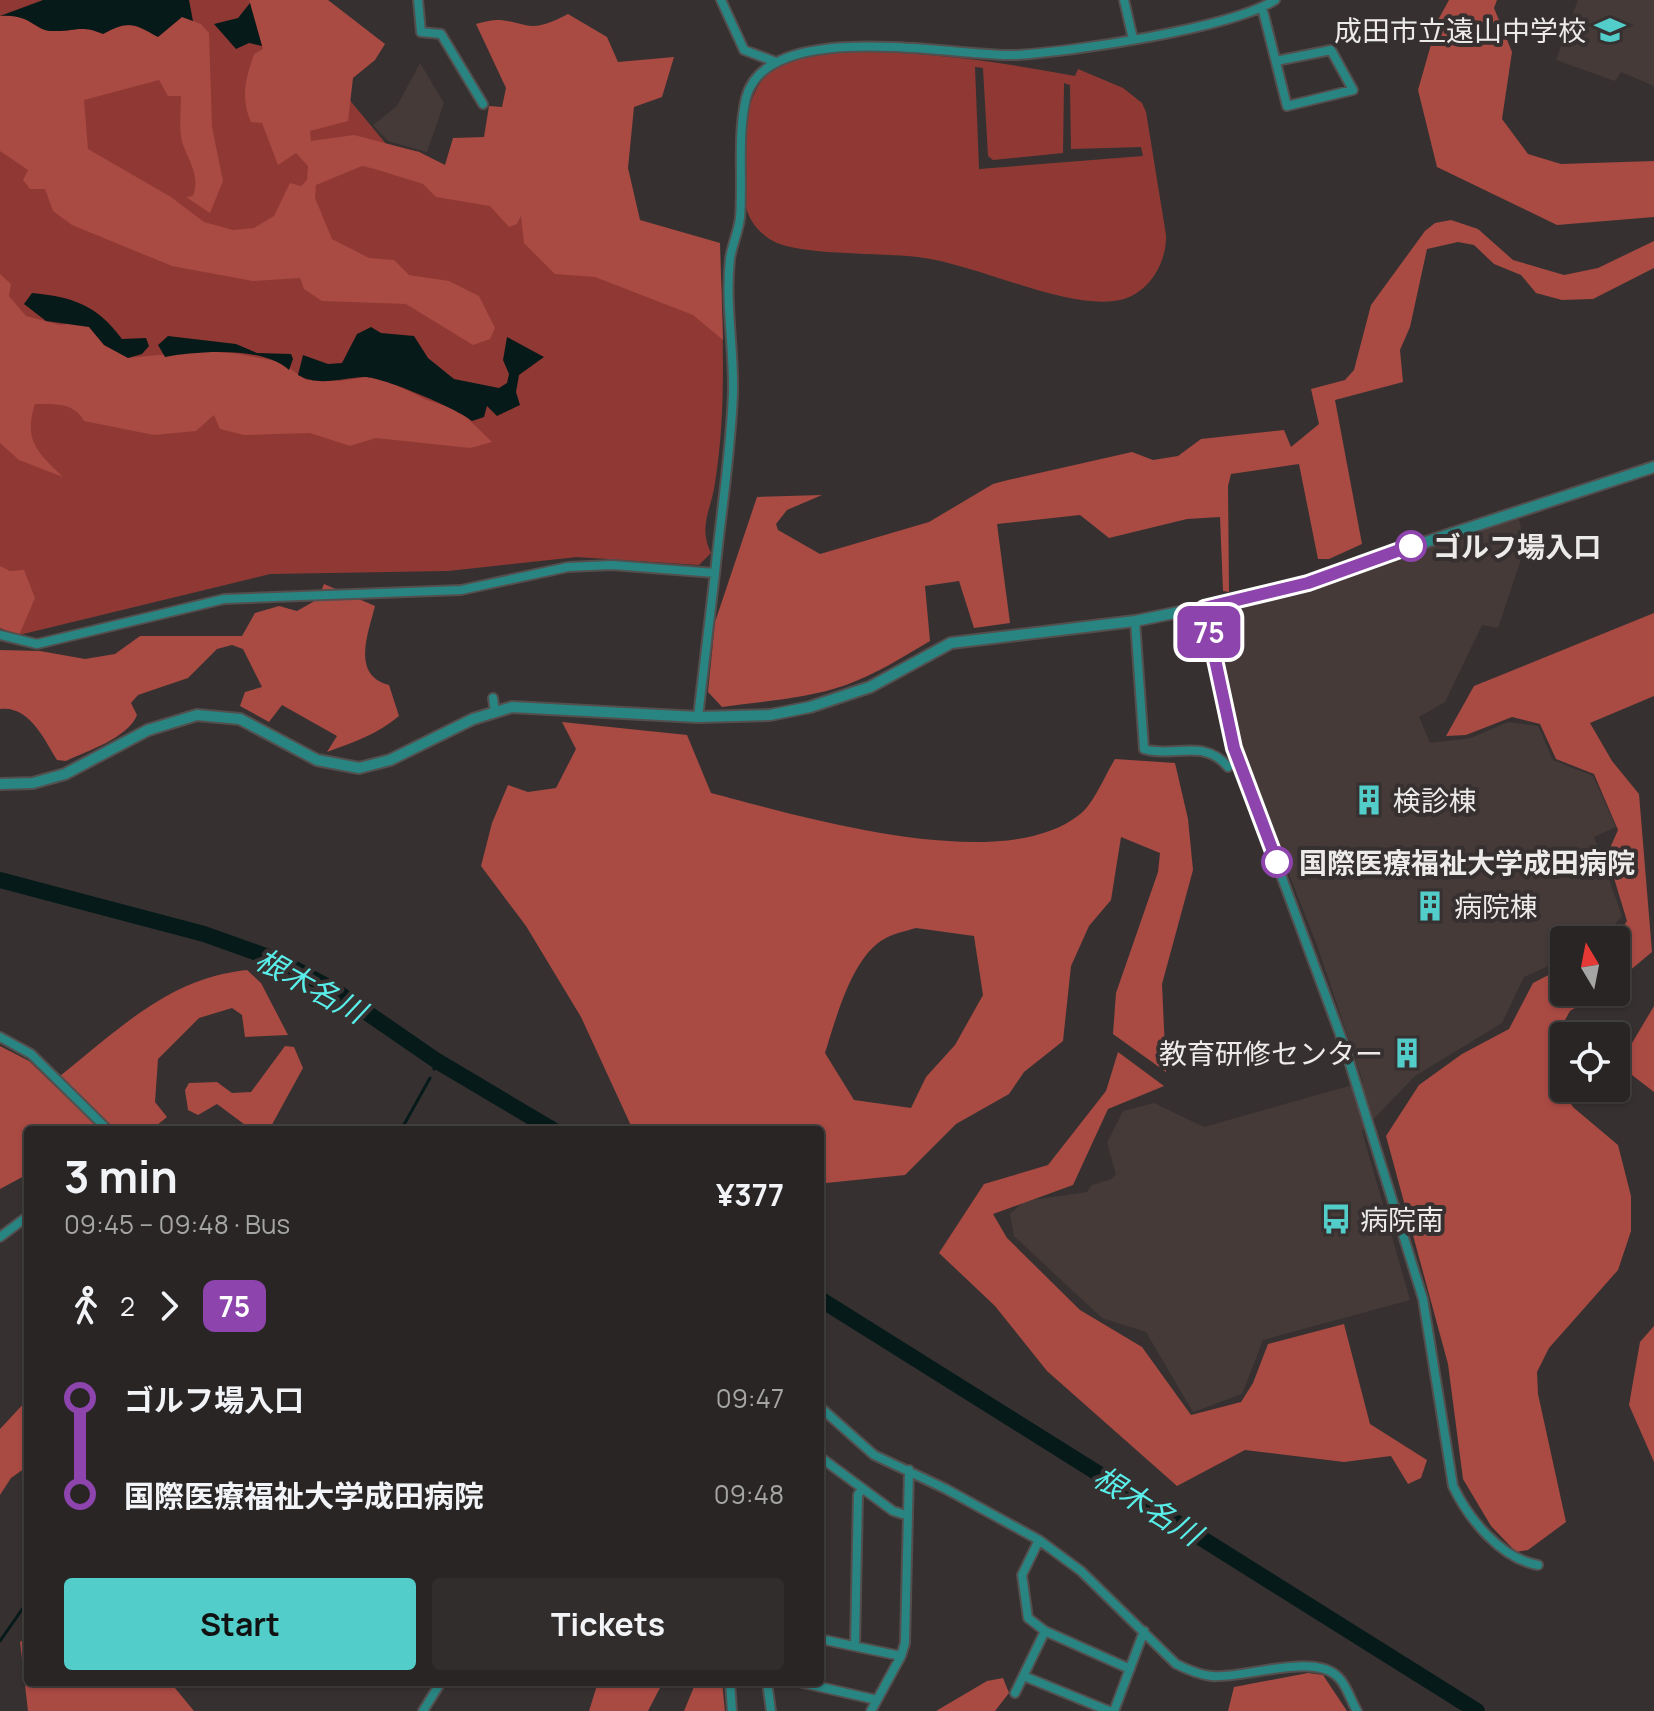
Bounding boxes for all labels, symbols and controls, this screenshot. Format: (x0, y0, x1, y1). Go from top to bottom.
place label: 成田市立遠山中学校 (1334, 11, 1586, 49)
school or university icon: 成田市立遠山中学校 (1593, 13, 1627, 47)
place label: ゴルフ場入口 (1433, 527, 1601, 565)
marker: ゴルフ場入口 (1396, 531, 1426, 561)
line badge: 75 (1173, 606, 1245, 658)
text: 75 (1193, 613, 1225, 651)
place label: 検診棟 (1393, 781, 1477, 819)
building icon: 検診棟 (1352, 783, 1386, 817)
place label: 国際医療福祉大学成田病院 (1299, 843, 1635, 881)
marker: 国際医療福祉大学成田病院 (1262, 847, 1292, 877)
place label: 病院棟 (1454, 887, 1538, 925)
building icon: 病院棟 (1413, 889, 1447, 923)
north arrow (1550, 926, 1630, 1006)
map controls (1550, 926, 1630, 1102)
water label: 根木名川 (249, 938, 376, 1033)
button: locate (1550, 1022, 1630, 1102)
place label: 教育研修センター (1159, 1034, 1383, 1072)
building icon: 教育研修センター (1390, 1036, 1424, 1070)
text: 3 min (64, 1146, 178, 1206)
text: ¥377 (716, 1174, 784, 1215)
place label: 病院南 (1360, 1200, 1444, 1238)
bus stop icon: 病院南 (1319, 1202, 1353, 1236)
text: 09:45 – 09:48 · Bus (64, 1206, 290, 1242)
icon: walk (64, 1284, 108, 1328)
icon: forward (147, 1284, 191, 1328)
text: 75 (219, 1287, 250, 1325)
text: 2 (120, 1288, 135, 1324)
text: ゴルフ場入口 (124, 1379, 304, 1420)
text: 09:47 (716, 1380, 784, 1416)
water label: 根木名川 (1086, 1456, 1212, 1556)
text: 国際医療福祉大学成田病院 (124, 1475, 484, 1516)
text: 09:48 (714, 1476, 784, 1512)
button: Start (64, 1578, 416, 1670)
button: Tickets (432, 1578, 784, 1670)

